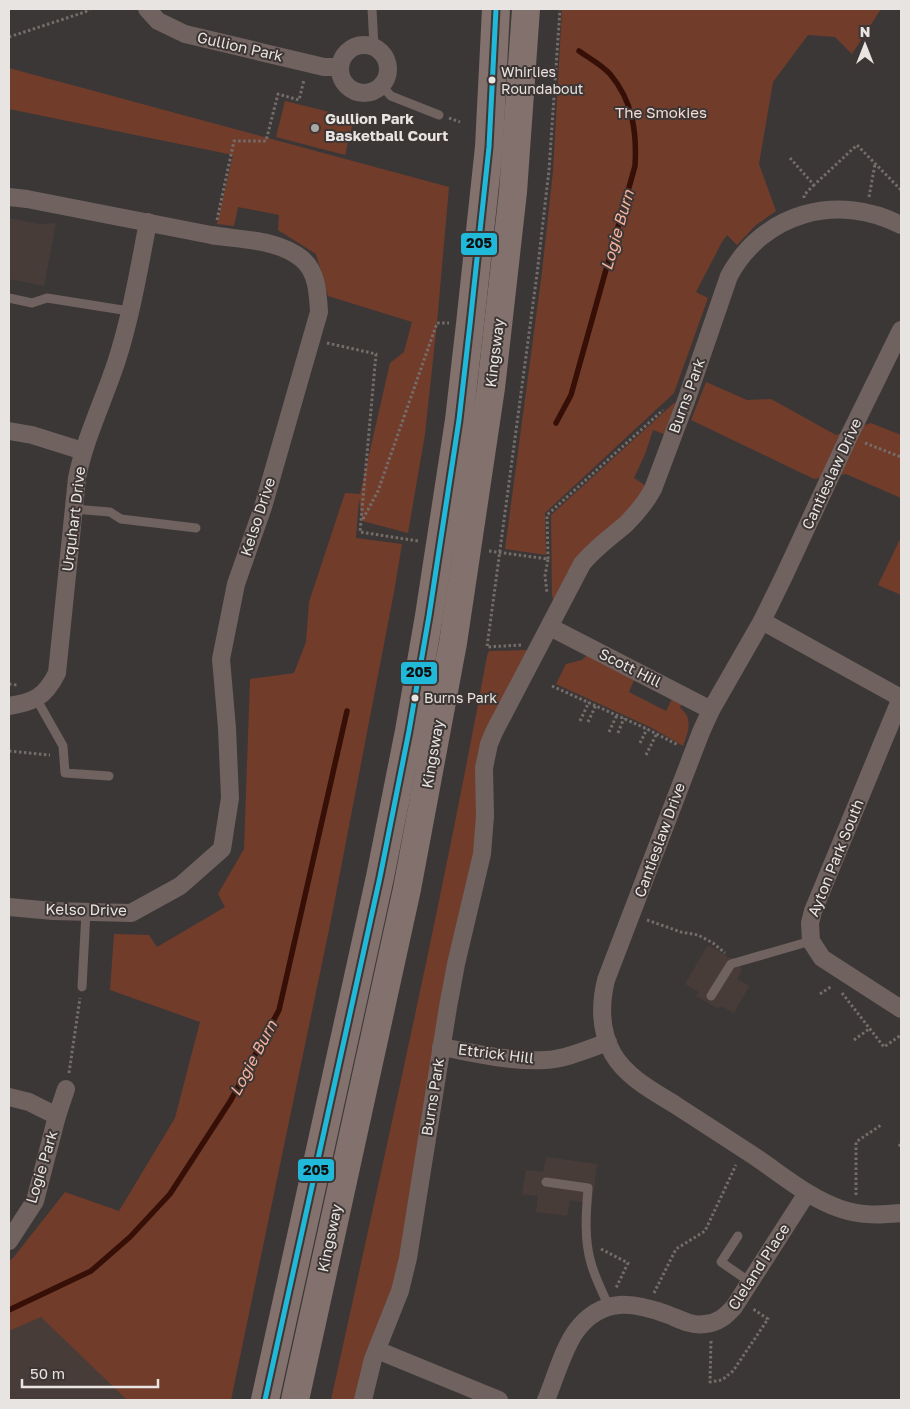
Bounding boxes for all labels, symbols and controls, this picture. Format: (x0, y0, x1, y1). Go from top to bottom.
north arrow (840, 20, 890, 70)
text: N (860, 23, 870, 40)
street label: Gullion Park (195, 27, 285, 65)
place label: Whirlies Roundabout (501, 63, 583, 97)
marker: Whirlies Roundabout (487, 75, 497, 85)
park label: The Smokies (615, 103, 707, 121)
place label: Gullion Park Basketball Court (325, 109, 448, 144)
marker: Gullion Park Basketball Court (309, 122, 321, 134)
water label: Logie Burn (596, 187, 638, 272)
line badge: 205 (460, 232, 498, 256)
text: 205 (466, 234, 493, 251)
street label: Kingsway (481, 317, 507, 388)
street label: Burns Park (664, 355, 708, 436)
street label: Cantieslaw Drive (797, 415, 865, 532)
street label: Urquhart Drive (58, 465, 88, 572)
street label: Kelso Drive (236, 475, 278, 558)
street label: Scott Hill (596, 644, 665, 691)
line badge: 205 (400, 661, 438, 685)
text: 205 (406, 663, 433, 680)
place label: Burns Park (424, 689, 497, 706)
marker: Burns Park (410, 693, 420, 703)
street label: Kingsway (417, 718, 447, 789)
street label: Cantieslaw Drive (630, 780, 688, 899)
street label: Ayton Park South (803, 796, 867, 919)
street label: Kelso Drive (45, 899, 127, 919)
water label: Logie Burn (225, 1016, 282, 1099)
street label: Ettrick Hill (457, 1039, 535, 1067)
street label: Burns Park (417, 1056, 447, 1137)
street label: Logie Park (21, 1127, 61, 1205)
line badge: 205 (297, 1158, 335, 1182)
text: 205 (303, 1161, 330, 1178)
street label: Kingsway (313, 1201, 345, 1274)
street label: Cleland Place (724, 1220, 793, 1313)
scale bar (22, 1356, 159, 1388)
text: 50 m (30, 1364, 65, 1382)

